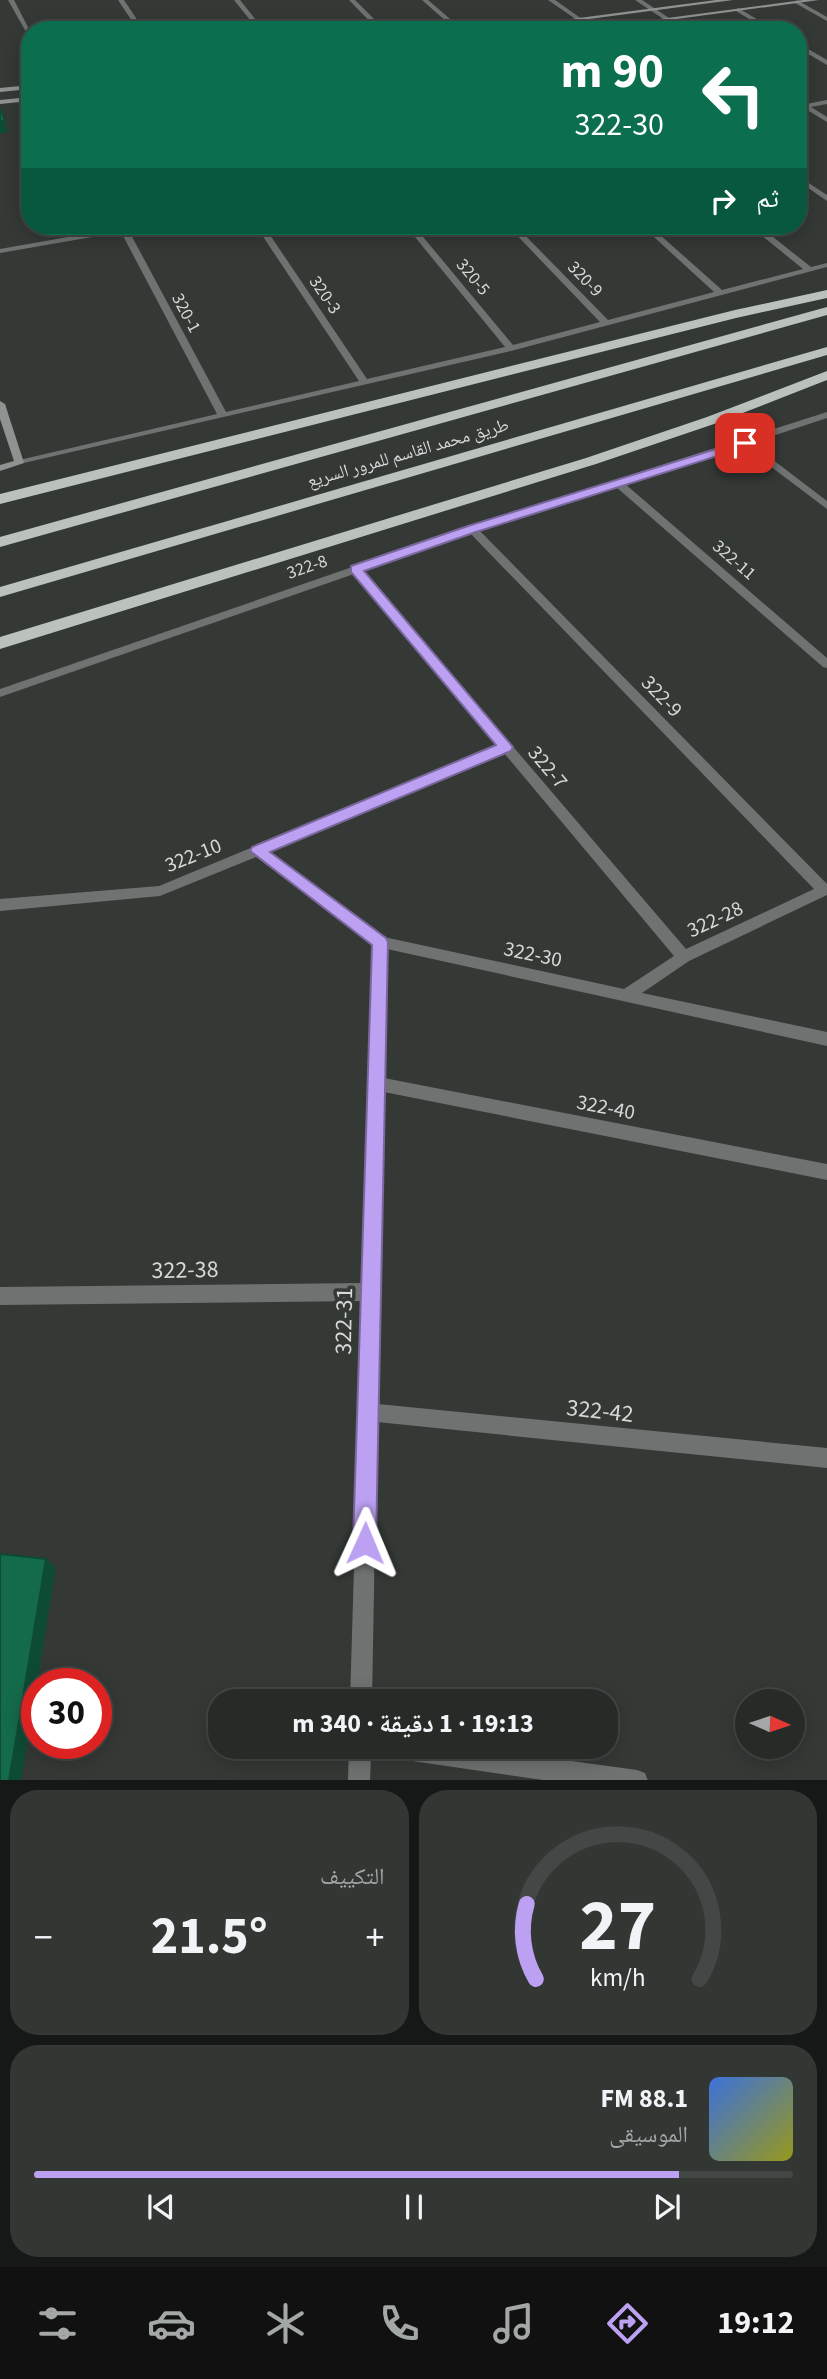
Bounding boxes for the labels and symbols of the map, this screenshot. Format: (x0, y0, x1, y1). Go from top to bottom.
street label: 320-5 (450, 253, 496, 301)
street label: 320-9 (562, 255, 608, 303)
street label: 320-3 (303, 271, 347, 319)
street label: 320-1 (165, 289, 207, 337)
street label: طريق محمد القاسم للمرور السريع (304, 412, 512, 494)
pin (715, 413, 775, 473)
street label: 322-11 (707, 534, 761, 586)
street label: 322-8 (283, 548, 331, 586)
street label: 322-9 (634, 668, 690, 724)
street label: 322-7 (521, 739, 575, 795)
street label: 322-10 (160, 830, 226, 880)
street label: 322-28 (682, 893, 748, 945)
street label: 322-30 (501, 933, 565, 975)
street label: 322-40 (574, 1087, 638, 1127)
street label: 322-38 (151, 1252, 219, 1288)
street label: 322-31 (326, 1287, 362, 1355)
street label: 322-42 (565, 1390, 635, 1432)
position arrow (328, 1506, 402, 1580)
speed limit sign: 30 (21, 1668, 112, 1759)
north arrow (735, 1689, 805, 1759)

